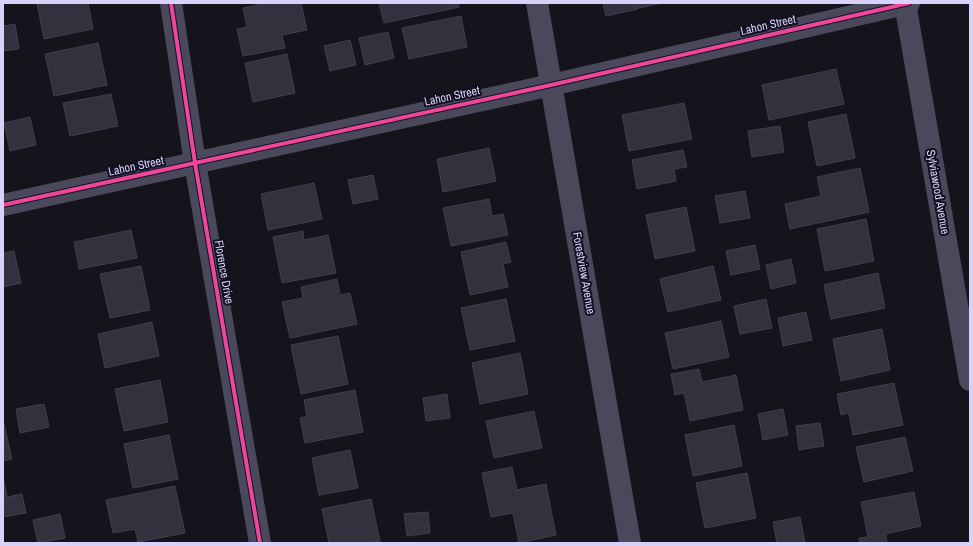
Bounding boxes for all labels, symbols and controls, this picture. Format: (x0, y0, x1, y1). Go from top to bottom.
street label: Lahon Street (739, 11, 798, 39)
street label: Lahon Street (423, 82, 481, 110)
street label: Sylviawood Avenue (923, 148, 953, 236)
street label: Lahon Street (107, 152, 165, 180)
street label: Forestview Avenue (569, 231, 599, 315)
street label: Florence Drive (211, 239, 237, 305)

